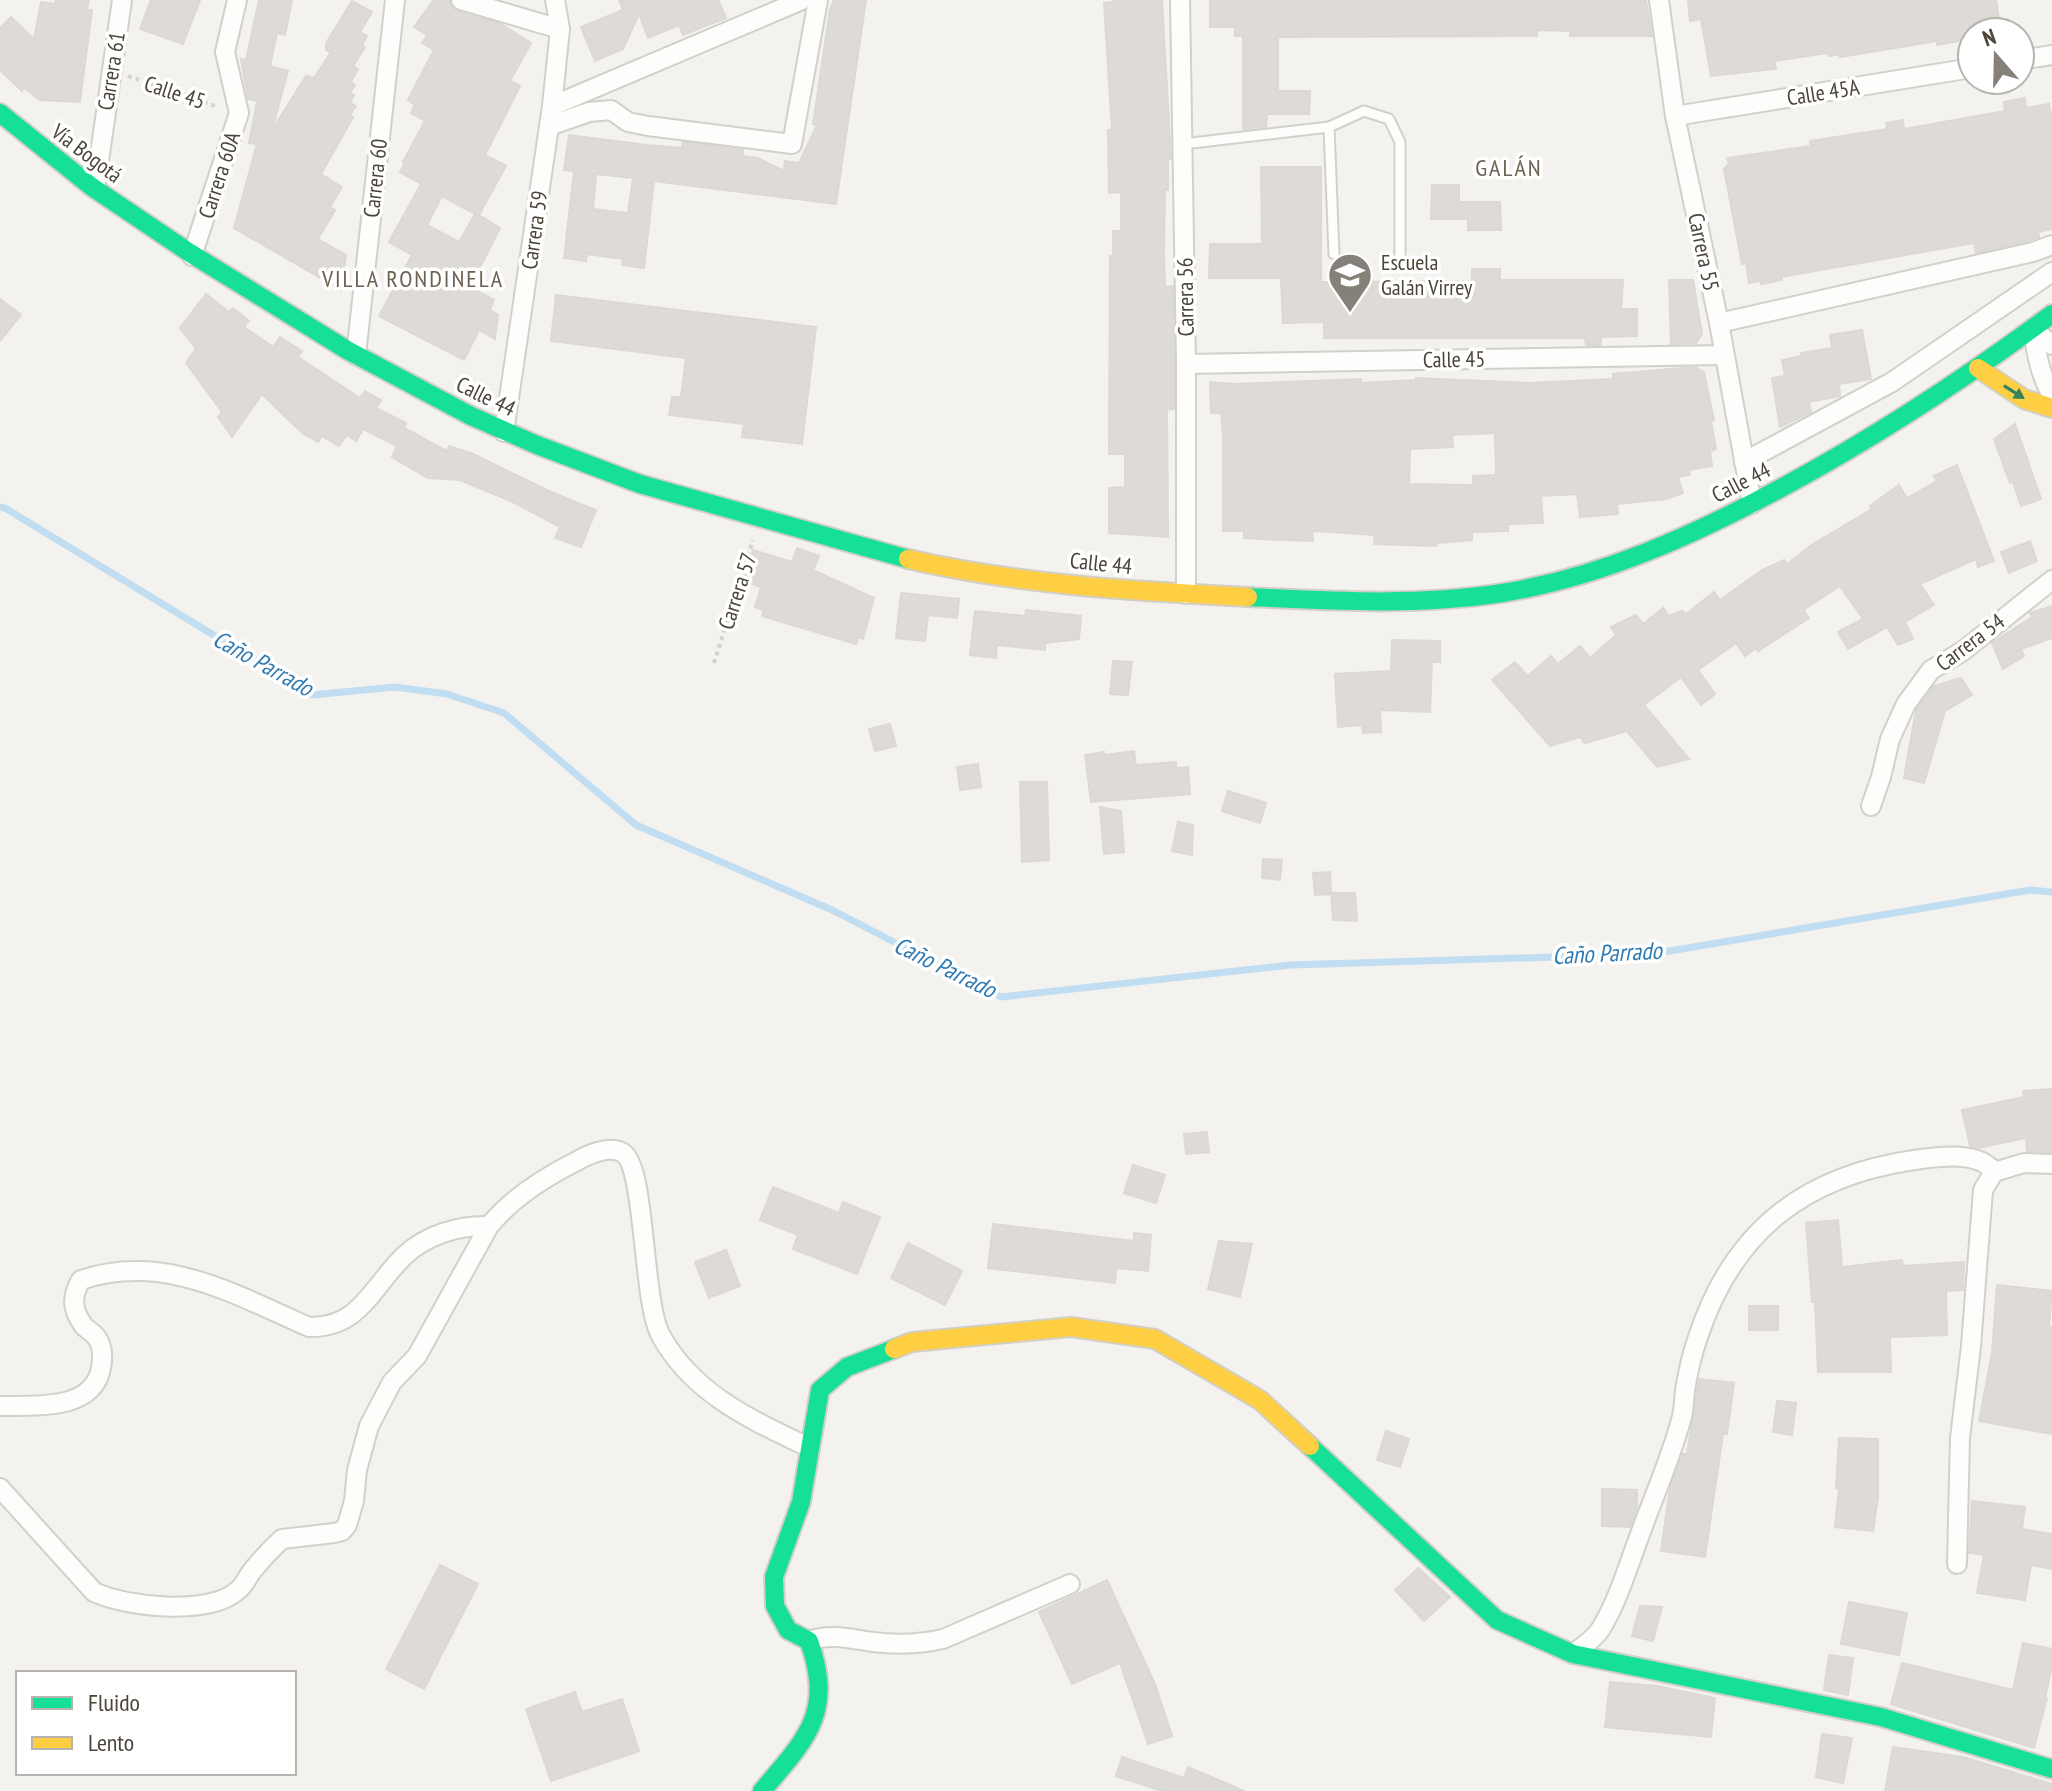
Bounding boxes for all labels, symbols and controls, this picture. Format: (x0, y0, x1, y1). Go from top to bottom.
north arrow (1956, 16, 2036, 96)
text: N (1979, 22, 2000, 52)
street label: Carrera 61 (91, 30, 131, 112)
street label: Calle 45 (141, 69, 209, 115)
street label: Calle 45A (1785, 72, 1862, 112)
street label: Vía Bogotá (45, 117, 128, 189)
street label: Carrera 60A (192, 128, 246, 222)
street label: Carrera 60 (357, 137, 393, 219)
district label: GALÁN (1475, 152, 1543, 183)
street label: Carrera 59 (515, 189, 553, 271)
street label: Carrera 55 (1682, 210, 1726, 294)
place label: Escuela Galán Virrey (1381, 248, 1473, 301)
school or university icon: Escuela Galán Virrey (1326, 251, 1374, 314)
street label: Carrera 56 (1170, 257, 1200, 337)
district label: VILLA RONDINELA (321, 263, 504, 294)
street label: Calle 45 (1423, 344, 1485, 374)
street label: Calle 44 (452, 370, 520, 422)
one-way arrow (2003, 384, 2024, 399)
street label: Calle 44 (1707, 455, 1775, 509)
street label: Calle 44 (1069, 546, 1134, 580)
street label: Carrera 57 (711, 549, 763, 633)
street label: Carrera 54 (1930, 607, 2010, 677)
water label: Caño Parrado (208, 623, 320, 704)
water label: Caño Parrado (889, 929, 1002, 1006)
water label: Caño Parrado (1551, 935, 1664, 971)
legend (16, 1671, 296, 1775)
text: Fluido (88, 1687, 140, 1718)
text: Lento (88, 1727, 134, 1758)

